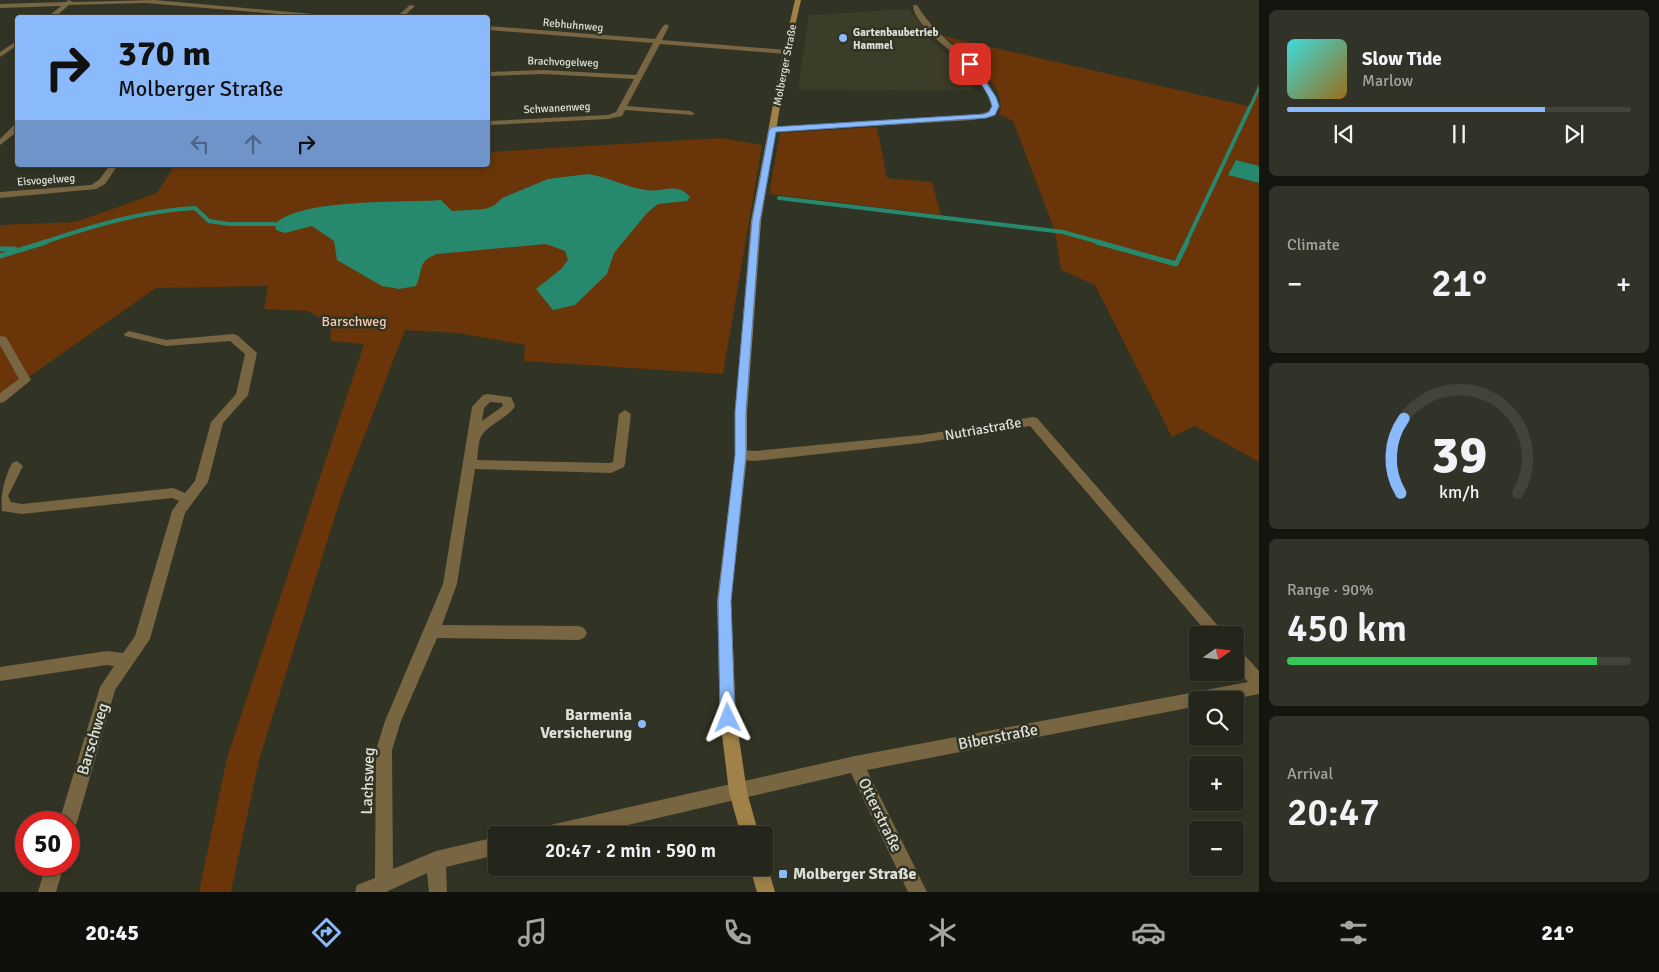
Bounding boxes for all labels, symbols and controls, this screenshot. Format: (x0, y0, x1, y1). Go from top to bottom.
street label: Rebhuhnweg (542, 16, 604, 34)
street label: Molberger Straße (771, 23, 799, 107)
place label: Gartenbaubetrieb Hammel (853, 26, 938, 52)
text: 370 m (118, 32, 211, 75)
marker: Gartenbaubetrieb Hammel (837, 32, 849, 44)
icon: right (35, 35, 100, 100)
pin (949, 43, 991, 85)
text: Slow Tide (1362, 47, 1442, 71)
icon: arrive (956, 50, 984, 78)
street label: Brachvogelweg (527, 54, 599, 70)
text: Marlow (1362, 71, 1413, 91)
text: Molberger Straße (118, 75, 284, 102)
street label: Schwanenweg (523, 100, 591, 116)
icon: previous (1330, 120, 1358, 148)
icon: pause (1445, 120, 1473, 148)
icon: next (1560, 120, 1588, 148)
icon: left (186, 130, 214, 158)
icon: ahead (239, 130, 267, 158)
icon: right (292, 130, 320, 158)
street label: Eisvogelweg (17, 171, 76, 189)
text: Climate (1287, 235, 1340, 255)
text: 21° (1431, 260, 1487, 307)
text: − (1287, 267, 1302, 301)
text: + (1616, 267, 1631, 301)
park label: Barschweg (321, 313, 387, 330)
street label: Nutriastraße (943, 414, 1023, 444)
text: 39 (1431, 423, 1487, 487)
text: km/h (1439, 481, 1479, 503)
text: Range · 90% (1287, 580, 1373, 600)
text: 450 km (1287, 605, 1407, 652)
north arrow (1189, 626, 1244, 681)
map controls (1189, 626, 1244, 876)
position arrow (701, 691, 753, 743)
button: search (1189, 691, 1244, 746)
street label: Barschweg (73, 700, 113, 778)
place label: Barmenia Versicherung (540, 705, 632, 743)
marker: Barmenia Versicherung (636, 718, 648, 730)
street label: Biberstraße (956, 719, 1040, 755)
street label: Lachsweg (357, 747, 379, 815)
button: + (1189, 756, 1244, 811)
text: Arrival (1287, 764, 1333, 784)
street label: Otterstraße (853, 775, 907, 855)
text: 20:47 (1287, 789, 1380, 836)
speed limit sign: 50 (15, 811, 80, 876)
button: − (1189, 821, 1244, 876)
text: 20:47 · 2 min · 590 m (545, 839, 716, 863)
place label: Molberger Straße (793, 864, 917, 884)
marker: Molberger Straße (777, 868, 789, 880)
icon: directions (309, 915, 344, 950)
icon: music (515, 915, 550, 950)
icon: phone (720, 915, 755, 950)
icon: climate (925, 915, 960, 950)
icon: car (1131, 915, 1166, 950)
icon: filters (1336, 915, 1371, 950)
text: 20:45 (85, 919, 139, 946)
text: 21° (1541, 919, 1574, 946)

